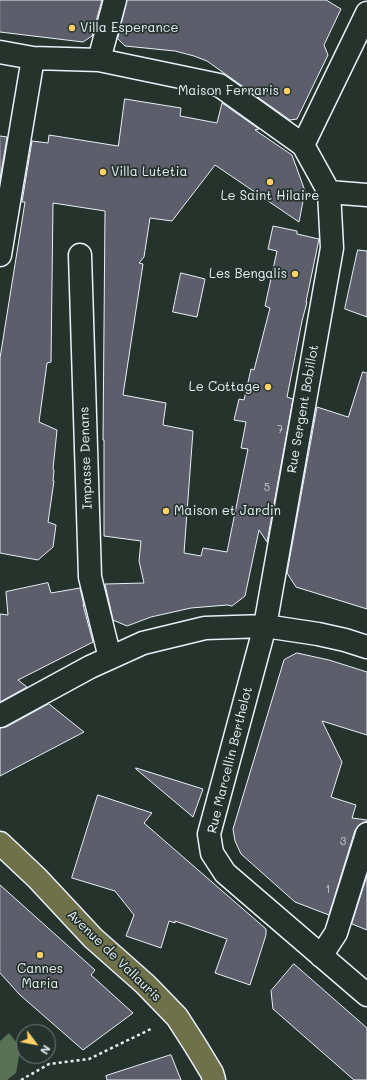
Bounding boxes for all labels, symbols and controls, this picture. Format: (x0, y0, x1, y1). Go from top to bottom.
place label: Villa Esperance (80, 20, 178, 36)
marker: Villa Esperance (67, 23, 77, 33)
place label: Maison Ferraris (178, 83, 279, 99)
marker: Maison Ferraris (282, 86, 292, 96)
place label: Villa Lutetia (111, 164, 188, 180)
marker: Villa Lutetia (98, 167, 108, 177)
marker: Le Saint Hilaire (265, 177, 275, 187)
place label: Le Saint Hilaire (221, 188, 319, 204)
place label: Les Bengalis (209, 266, 287, 282)
marker: Les Bengalis (290, 269, 300, 279)
street label: Rue Sergent Bobillot (284, 344, 322, 474)
place label: Le Cottage (189, 379, 260, 395)
marker: Le Cottage (263, 382, 273, 392)
street label: Impasse Denans (76, 406, 96, 510)
house number: 7 (277, 423, 283, 437)
house number: 5 (264, 481, 270, 495)
place label: Maison et Jardin (174, 503, 281, 519)
marker: Maison et Jardin (161, 506, 171, 516)
street label: Rue Marcellin Berthelot (204, 685, 256, 835)
house number: 3 (340, 835, 346, 849)
house number: 1 (326, 883, 330, 897)
street label: Avenue de Vallauris (64, 907, 164, 1005)
marker: Cannes Maria (35, 950, 45, 960)
place label: Cannes Maria (17, 961, 63, 992)
north arrow (16, 1024, 56, 1064)
text: N (37, 1043, 54, 1058)

